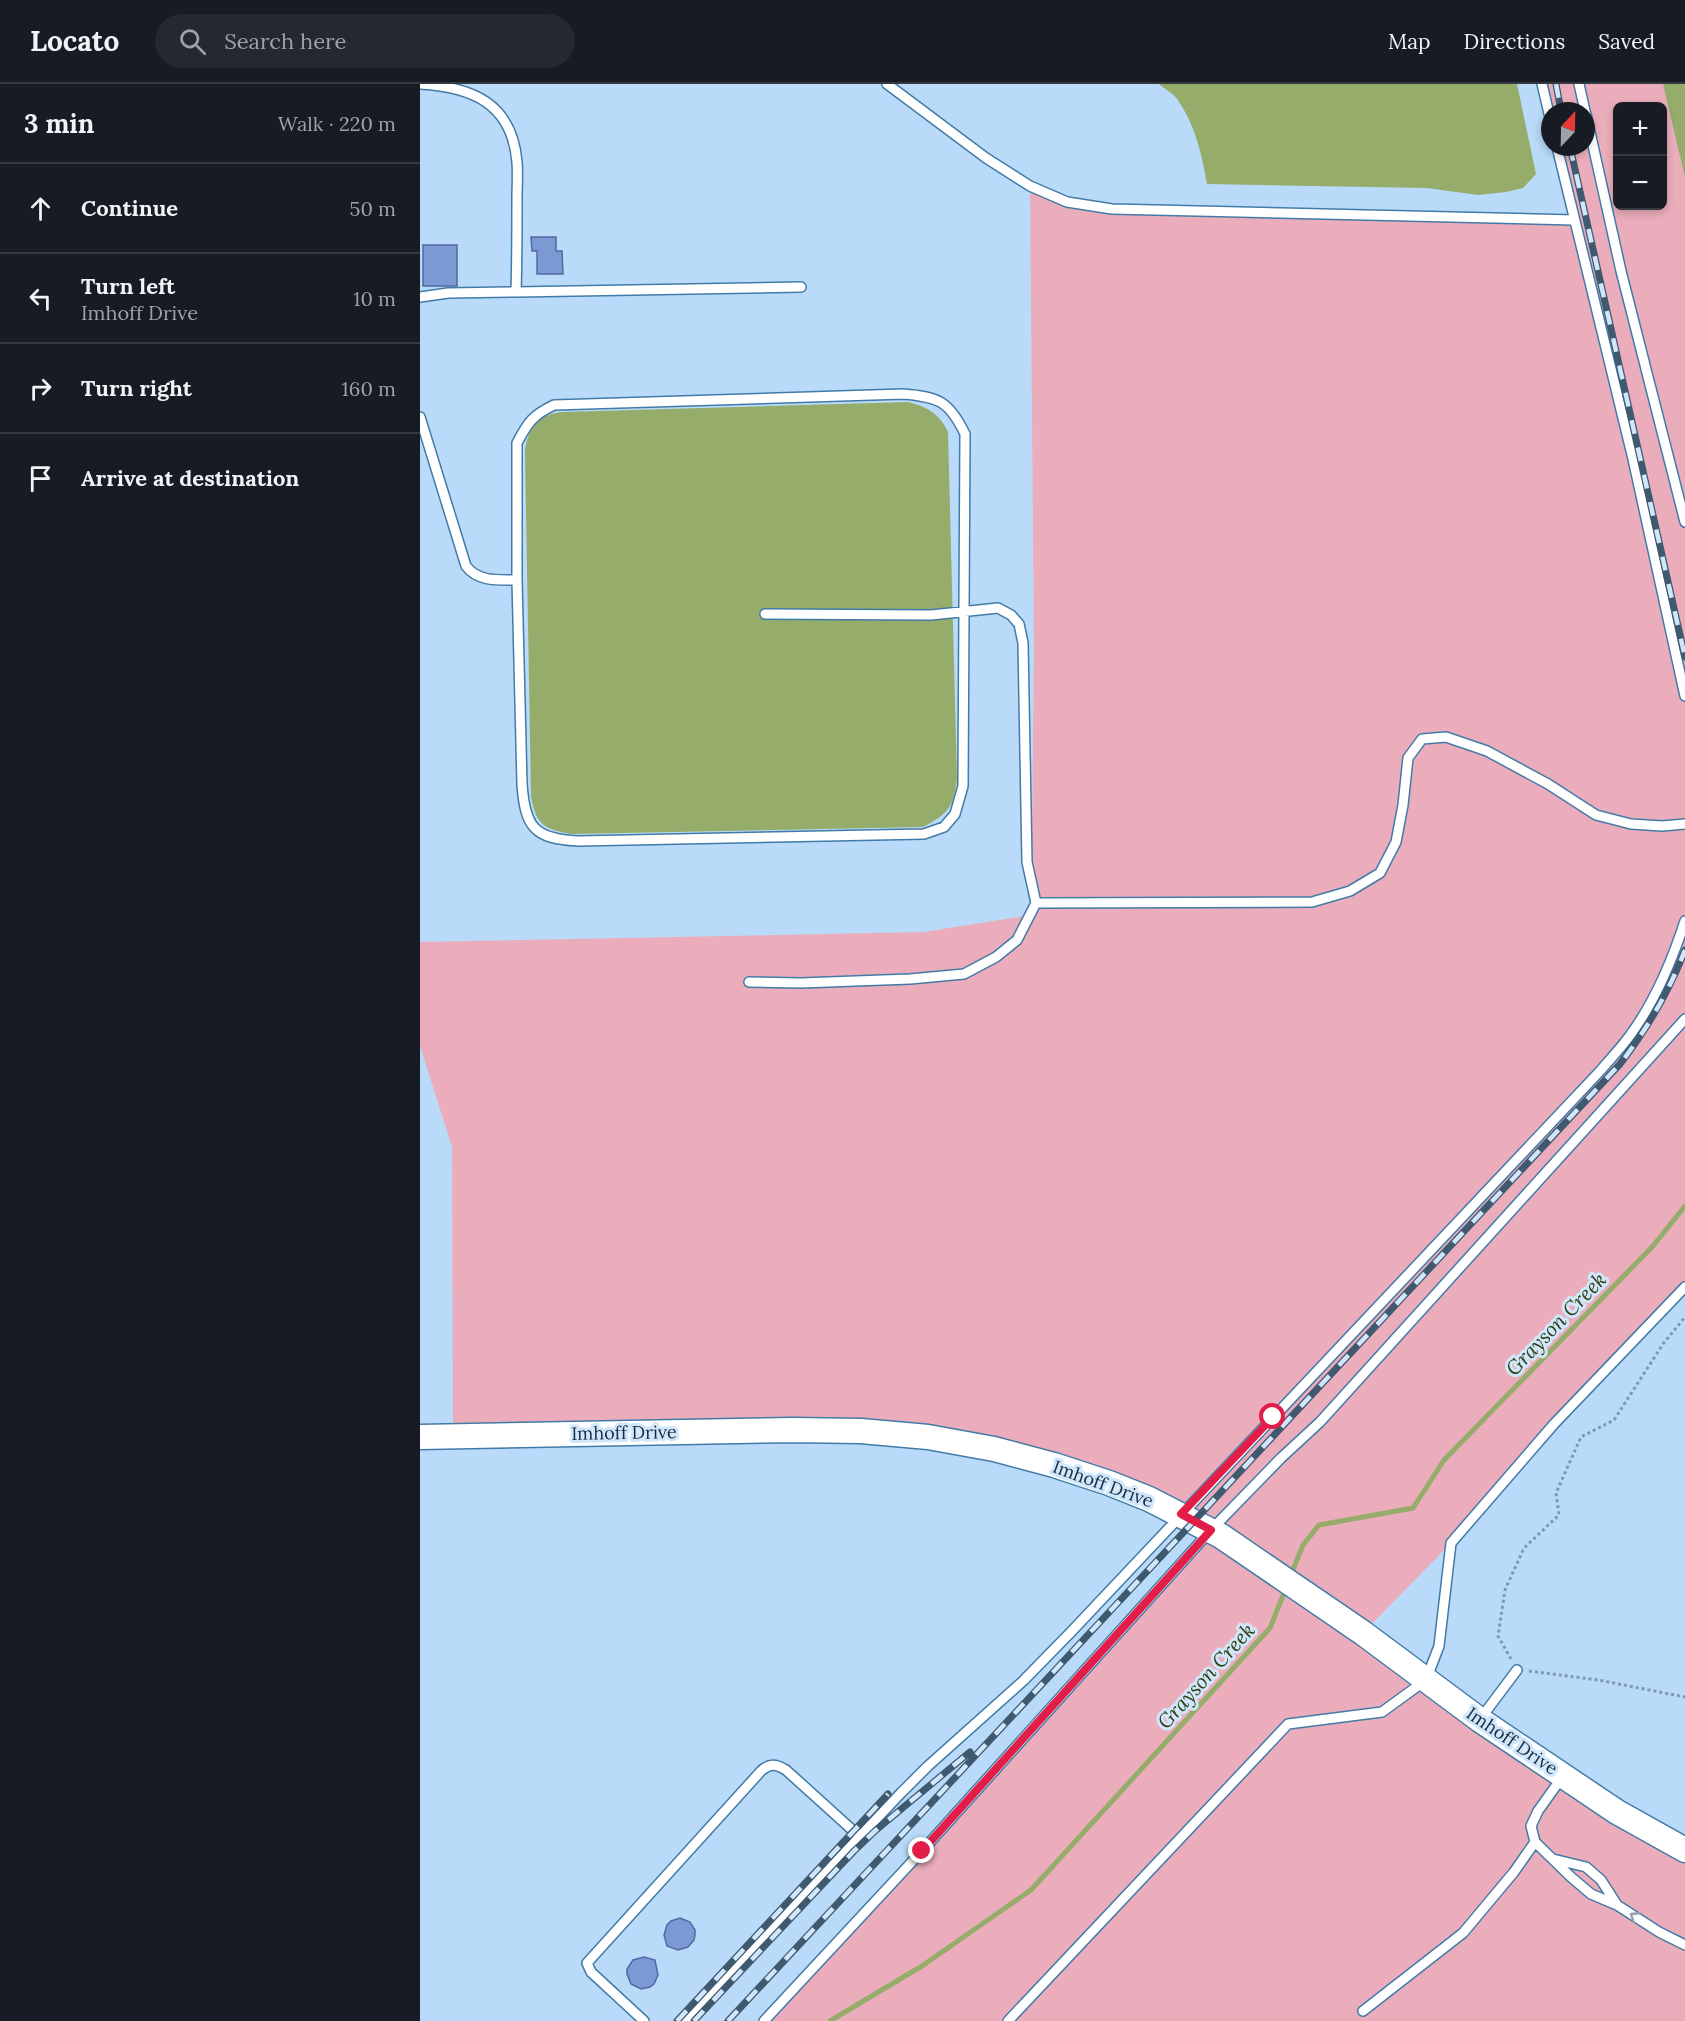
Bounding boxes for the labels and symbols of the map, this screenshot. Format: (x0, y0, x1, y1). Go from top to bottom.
north arrow (1541, 102, 1595, 156)
water label: Grayson Creek (1500, 1267, 1611, 1380)
route start (1259, 1403, 1285, 1429)
street label: Imhoff Drive (571, 1420, 677, 1445)
street label: Imhoff Drive (1050, 1455, 1157, 1512)
water label: Grayson Creek (1152, 1618, 1260, 1734)
street label: Imhoff Drive (1462, 1702, 1563, 1780)
route end (908, 1837, 934, 1863)
one-way arrow (1630, 1912, 1641, 1923)

